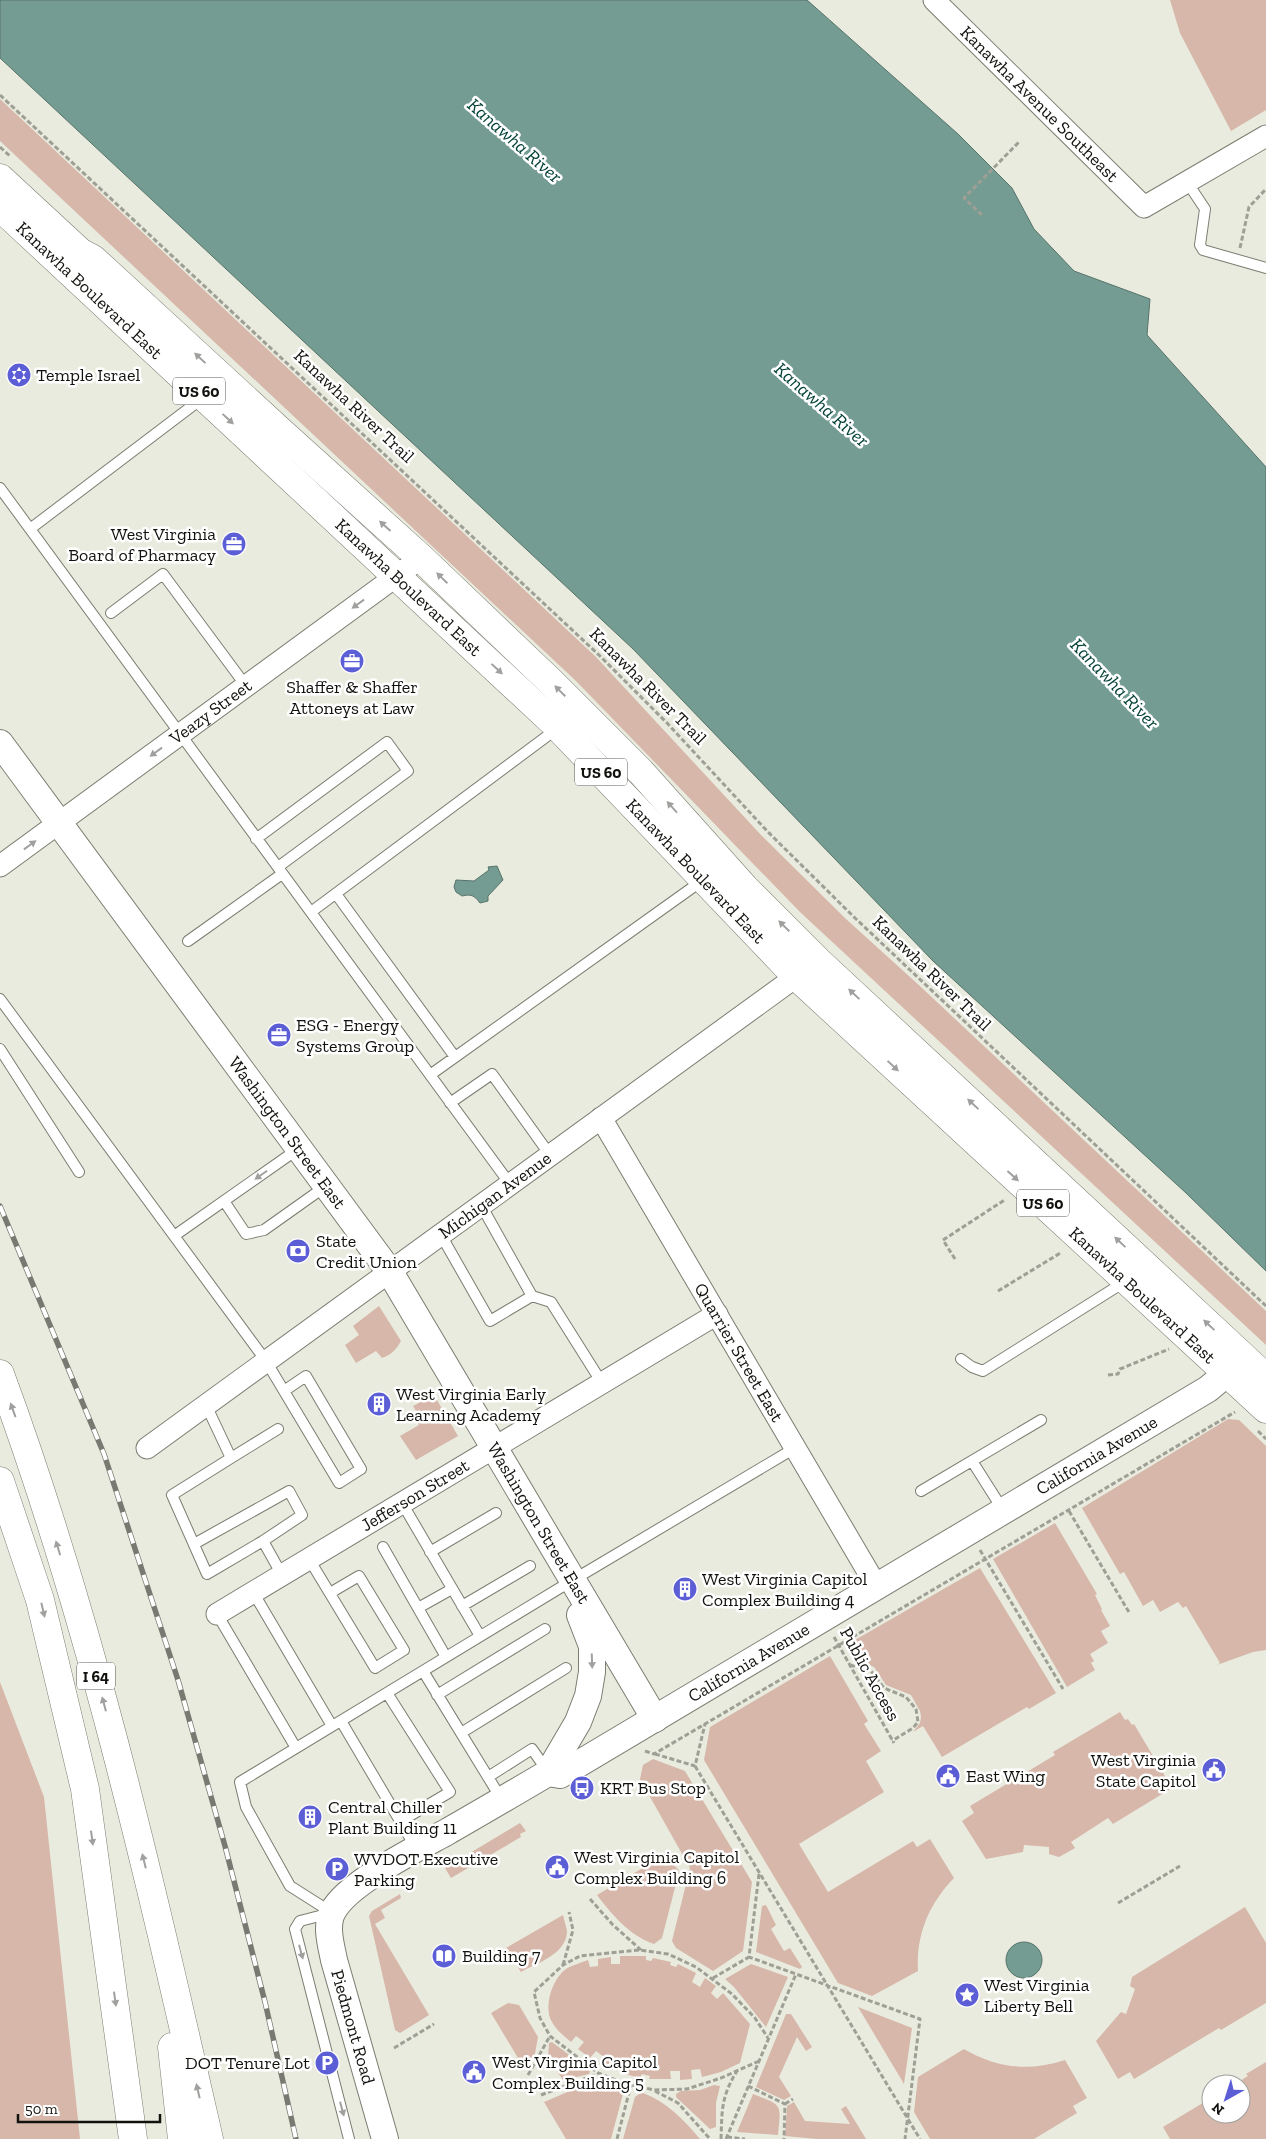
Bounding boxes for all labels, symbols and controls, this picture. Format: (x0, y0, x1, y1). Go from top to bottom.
street label: Kanawha Avenue Southeast (956, 21, 1123, 187)
water label: Kanawha River (463, 93, 567, 188)
street label: Kanawha Boulevard East (12, 217, 167, 364)
street label: Kanawha River Trail (289, 345, 419, 468)
one-way arrow (194, 352, 206, 364)
water label: Kanawha River (770, 357, 874, 452)
synagogue icon: Temple Israel (6, 362, 32, 388)
place label: Temple Israel (36, 364, 141, 386)
road number: US 60 (173, 378, 225, 404)
one-way arrow (222, 413, 234, 425)
street label: Kanawha Boulevard East (331, 514, 486, 661)
one-way arrow (379, 520, 391, 532)
place label: West Virginia Board of Pharmacy (68, 523, 217, 566)
office icon: West Virginia Board of Pharmacy (221, 531, 247, 557)
one-way arrow (437, 572, 449, 584)
one-way arrow (352, 599, 365, 610)
street label: Kanawha River Trail (585, 623, 711, 749)
water label: Kanawha River (1066, 633, 1164, 734)
office icon: Shaffer & Shaffer Attoneys at Law (339, 648, 365, 674)
one-way arrow (490, 663, 502, 675)
street label: Veazy Street (164, 674, 256, 750)
place label: Shaffer & Shaffer Attoneys at Law (286, 676, 418, 719)
one-way arrow (554, 685, 566, 697)
one-way arrow (149, 747, 163, 757)
road number: US 60 (575, 759, 627, 786)
street label: Kanawha Boulevard East (621, 794, 770, 948)
one-way arrow (667, 801, 678, 814)
one-way arrow (23, 839, 36, 850)
street label: Kanawha River Trail (868, 911, 996, 1035)
one-way arrow (778, 920, 790, 932)
one-way arrow (848, 988, 860, 1000)
place label: ESG - Energy Systems Group (296, 1014, 414, 1057)
office icon: ESG - Energy Systems Group (266, 1022, 292, 1048)
street label: Washington Street East (224, 1052, 351, 1213)
one-way arrow (887, 1060, 899, 1072)
one-way arrow (967, 1098, 979, 1110)
street label: Michigan Avenue (434, 1147, 556, 1244)
one-way arrow (255, 1169, 268, 1180)
one-way arrow (1006, 1170, 1018, 1182)
road number: US 60 (1017, 1190, 1069, 1216)
street label: Kanawha Boulevard East (1064, 1222, 1221, 1368)
place label: State Credit Union (316, 1230, 417, 1273)
one-way arrow (1114, 1236, 1126, 1248)
bank icon: State Credit Union (285, 1238, 311, 1264)
street label: Quarrier Street East (690, 1279, 789, 1426)
one-way arrow (1204, 1319, 1216, 1331)
place label: West Virginia Early Learning Academy (396, 1383, 547, 1426)
building icon: West Virginia Early Learning Academy (366, 1391, 392, 1417)
one-way arrow (9, 1403, 16, 1418)
street label: California Avenue (1032, 1411, 1161, 1500)
street label: Washington Street East (482, 1438, 595, 1608)
street label: Jefferson Street (357, 1454, 473, 1536)
one-way arrow (54, 1541, 61, 1556)
place label: West Virginia Capitol Complex Building 4 (702, 1568, 868, 1611)
building icon: West Virginia Capitol Complex Building 4 (672, 1576, 698, 1602)
one-way arrow (39, 1603, 47, 1618)
street label: California Avenue (684, 1618, 813, 1707)
street label: Public Access (835, 1623, 905, 1725)
one-way arrow (588, 1653, 596, 1669)
road number: I 64 (77, 1662, 115, 1690)
one-way arrow (100, 1696, 108, 1712)
place label: West Virginia State Capitol (1091, 1749, 1196, 1792)
public building icon: West Virginia State Capitol (1201, 1757, 1227, 1783)
public building icon: East Wing (935, 1763, 961, 1789)
place label: East Wing (966, 1765, 1045, 1787)
bus stop icon: KRT Bus Stop (569, 1775, 595, 1801)
place label: KRT Bus Stop (600, 1777, 706, 1799)
place label: Central Chiller Plant Building 11 (328, 1796, 457, 1839)
building icon: Central Chiller Plant Building 11 (297, 1804, 323, 1830)
one-way arrow (88, 1830, 96, 1846)
place label: West Virginia Capitol Complex Building 6 (574, 1846, 740, 1889)
place label: WVDOT Executive Parking (354, 1848, 498, 1891)
one-way arrow (140, 1854, 148, 1869)
public building icon: West Virginia Capitol Complex Building 6 (544, 1854, 570, 1880)
parking icon: WVDOT Executive Parking (324, 1856, 350, 1882)
library icon: Building 7 (431, 1943, 457, 1969)
one-way arrow (297, 1945, 305, 1960)
place label: Building 7 (462, 1945, 541, 1967)
street label: Piedmont Road (326, 1967, 380, 2087)
place label: West Virginia Liberty Bell (984, 1974, 1090, 2017)
place icon: West Virginia Liberty Bell (954, 1982, 980, 2008)
one-way arrow (111, 1991, 119, 2007)
parking icon: DOT Tenure Lot (314, 2050, 340, 2076)
place label: West Virginia Capitol Complex Building 5 (492, 2051, 658, 2094)
place label: DOT Tenure Lot (185, 2052, 310, 2074)
public building icon: West Virginia Capitol Complex Building 5 (461, 2059, 487, 2085)
north arrow (1201, 2074, 1251, 2124)
one-way arrow (194, 2084, 202, 2099)
scale bar (18, 2092, 160, 2124)
text: N (1208, 2099, 1228, 2119)
text: 50 m (25, 2100, 58, 2118)
one-way arrow (338, 2102, 346, 2117)

